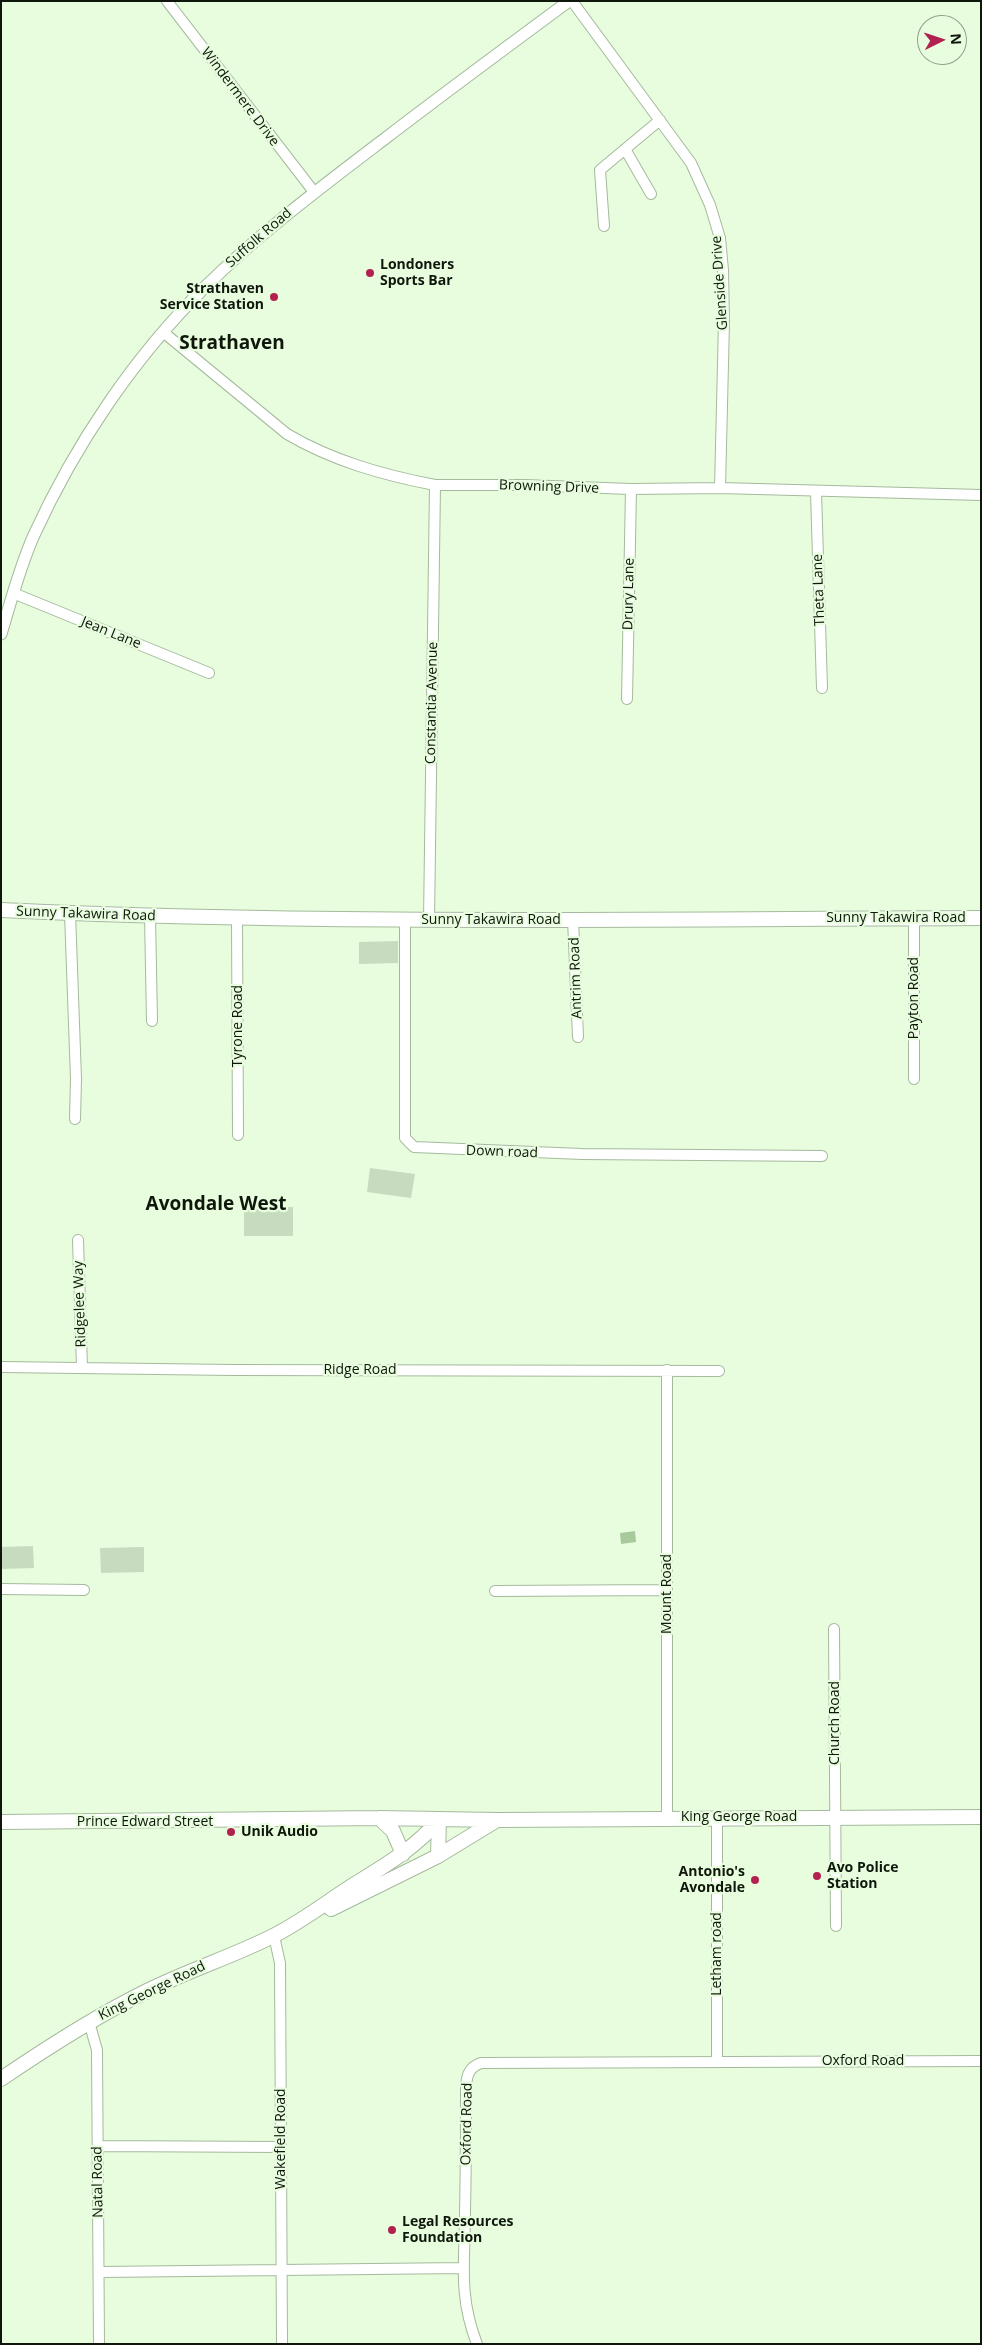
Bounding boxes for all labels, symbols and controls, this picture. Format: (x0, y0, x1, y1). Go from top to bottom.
north arrow (917, 15, 967, 65)
text: N (947, 33, 966, 45)
street label: Windermere Drive (197, 44, 283, 150)
street label: Suffolk Road (223, 205, 295, 271)
street label: Glenside Drive (708, 235, 732, 331)
place label: Londoners Sports Bar (380, 257, 454, 290)
marker: Londoners Sports Bar (364, 267, 376, 279)
place label: Strathaven Service Station (160, 281, 264, 314)
marker: Strathaven Service Station (268, 291, 280, 303)
district label: Strathaven (179, 333, 285, 355)
street label: Browning Drive (499, 477, 599, 497)
street label: Theta Lane (809, 554, 829, 626)
street label: Drury Lane (620, 558, 638, 630)
street label: Jean Lane (79, 613, 143, 653)
street label: Constantia Avenue (423, 642, 441, 764)
street label: Sunny Takawira Road (16, 903, 156, 925)
street label: Sunny Takawira Road (826, 910, 966, 926)
street label: Sunny Takawira Road (421, 912, 561, 928)
street label: Antrim Road (566, 937, 586, 1019)
street label: Payton Road (906, 957, 922, 1039)
street label: Tyrone Road (230, 985, 246, 1067)
street label: Down road (466, 1142, 538, 1162)
district label: Avondale West (146, 1194, 286, 1216)
street label: Ridgelee Way (70, 1260, 90, 1348)
street label: Ridge Road (323, 1362, 397, 1378)
street label: Mount Road (659, 1554, 675, 1634)
street label: Church Road (827, 1681, 843, 1765)
street label: King George Road (681, 1809, 797, 1825)
street label: Prince Edward Street (77, 1814, 213, 1830)
place label: Unik Audio (241, 1824, 318, 1840)
marker: Unik Audio (225, 1826, 237, 1838)
place label: Avo Police Station (827, 1860, 898, 1892)
place label: Antonio's Avondale (679, 1864, 745, 1896)
marker: Avo Police Station (811, 1870, 823, 1882)
marker: Antonio's Avondale (749, 1874, 761, 1886)
street label: Letham road (709, 1912, 725, 1996)
street label: King George Road (96, 1958, 208, 2024)
street label: Oxford Road (822, 2053, 904, 2069)
street label: Oxford Road (458, 2083, 476, 2165)
street label: Wakefield Road (273, 2088, 289, 2190)
street label: Natal Road (89, 2146, 107, 2218)
place label: Legal Resources Foundation (402, 2214, 514, 2246)
marker: Legal Resources Foundation (386, 2224, 398, 2236)

